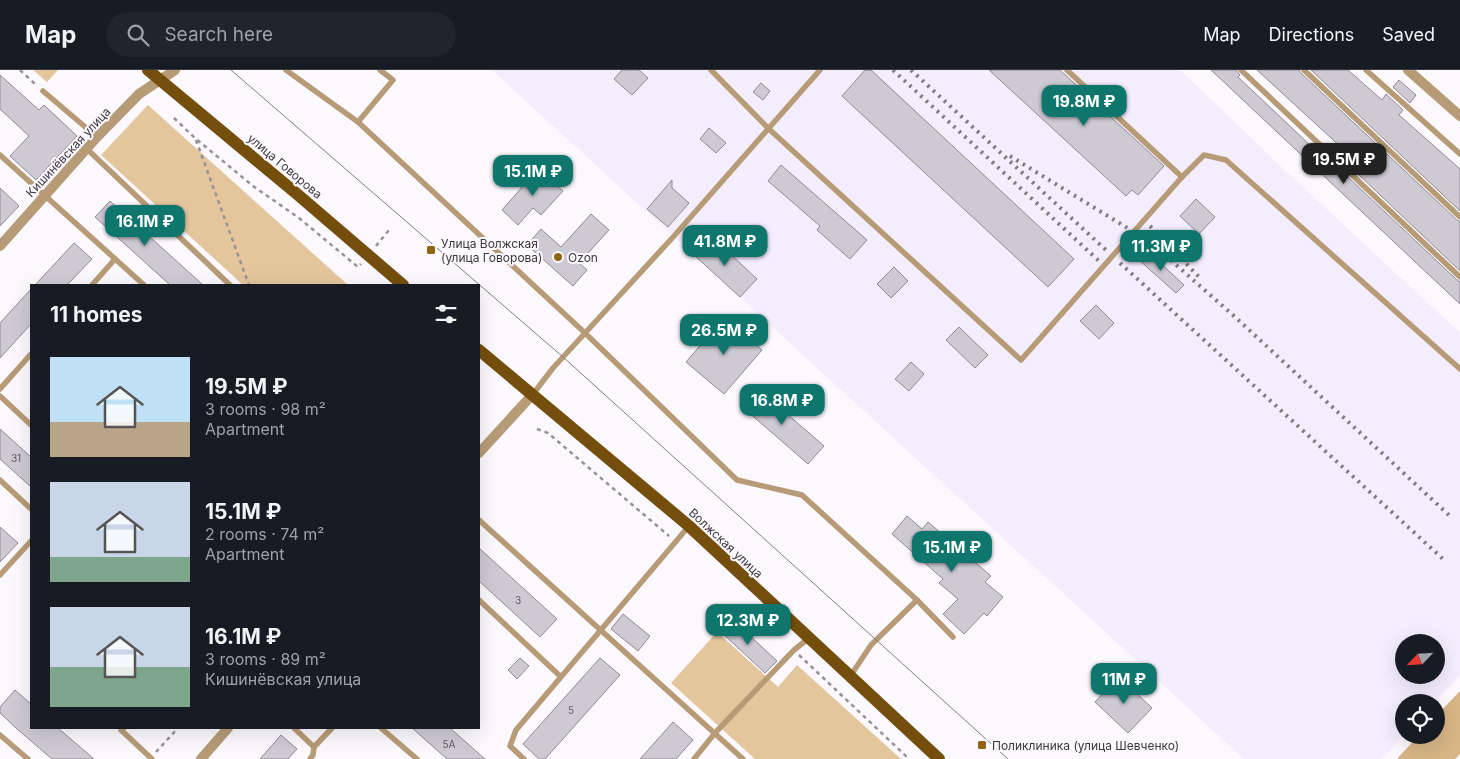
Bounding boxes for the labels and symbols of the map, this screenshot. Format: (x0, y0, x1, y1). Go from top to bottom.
pin: 19.8M ₽ (1038, 85, 1130, 127)
street label: Кишинёвская улица (23, 104, 113, 200)
street label: улица Говорова (245, 130, 325, 202)
pin: 19.5M ₽ (1298, 142, 1390, 185)
pin: 15.1M ₽ (487, 154, 579, 197)
pin: 16.1M ₽ (99, 204, 191, 247)
pin: 41.8M ₽ (679, 224, 771, 267)
pin: 11.3M ₽ (1115, 230, 1207, 272)
place label: Улица Волжская (улица Говорова) (441, 236, 542, 265)
marker: Улица Волжская (улица Говорова) (425, 244, 437, 256)
place label: Ozon (568, 250, 598, 265)
marker: Ozon (552, 251, 564, 263)
pin: 26.5M ₽ (678, 314, 770, 356)
pin: 16.8M ₽ (736, 384, 828, 426)
house number: 31 (11, 452, 21, 464)
street label: Волжская улица (686, 505, 766, 581)
pin: 15.1M ₽ (906, 530, 998, 573)
house number: 3 (515, 594, 521, 606)
pin: 12.3M ₽ (702, 604, 794, 646)
north arrow (1395, 634, 1445, 684)
pin: 11M ₽ (1089, 662, 1159, 705)
house number: 5 (568, 704, 574, 716)
house number: 5А (443, 738, 456, 750)
place label: Поликлиника (улица Шевченко) (992, 738, 1179, 753)
marker: Поликлиника (улица Шевченко) (976, 739, 988, 751)

